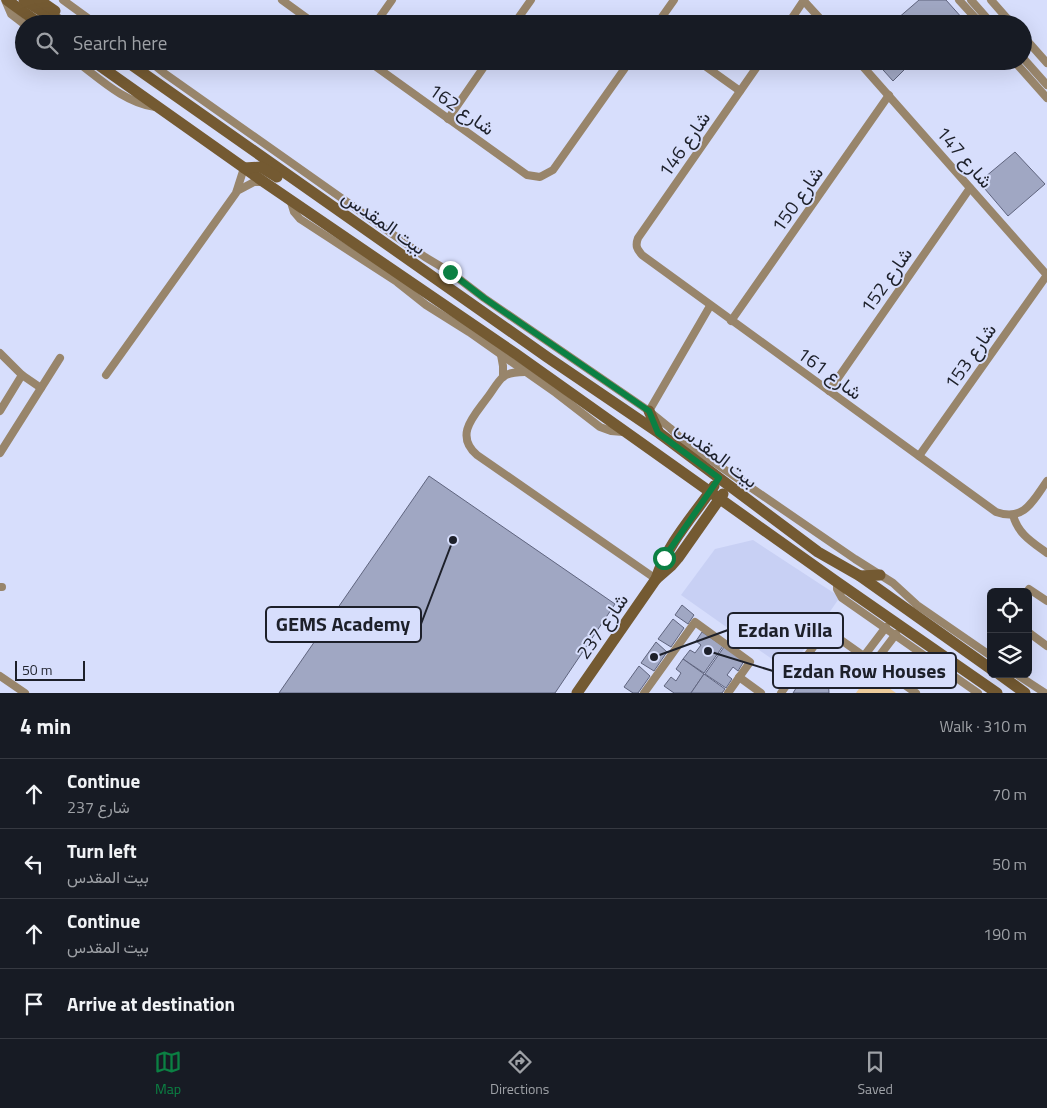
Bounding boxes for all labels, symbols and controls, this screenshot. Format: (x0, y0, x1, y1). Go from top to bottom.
search box (15, 15, 1032, 70)
text: Search here (73, 28, 167, 57)
icon: search (33, 29, 61, 57)
street label: شارع 162 (424, 75, 501, 142)
street label: شارع 146 (650, 105, 717, 182)
street label: شارع 147 (930, 119, 1001, 194)
street label: شارع 150 (763, 160, 830, 237)
street label: بيت المقدس (336, 182, 432, 261)
street label: شارع 152 (852, 241, 919, 318)
route end (439, 261, 462, 284)
street label: شارع 153 (936, 317, 1003, 394)
street label: شارع 161 (792, 339, 869, 406)
street label: بيت المقدس (670, 413, 765, 494)
route start (653, 547, 676, 570)
street label: شارع 237 (568, 587, 635, 664)
map controls (987, 588, 1032, 678)
button: locate (987, 588, 1032, 633)
callout: GEMS Academy (266, 607, 421, 642)
text: GEMS Academy (276, 608, 410, 639)
callout: Ezdan Villa (728, 613, 843, 648)
text: Ezdan Villa (737, 614, 833, 645)
button: layers (987, 633, 1032, 678)
callout: Ezdan Row Houses (773, 653, 956, 688)
text: Ezdan Row Houses (782, 655, 946, 686)
scale bar (15, 658, 85, 681)
text: 50 m (22, 659, 52, 680)
text: 4 min (20, 710, 71, 742)
text: Walk · 310 m (939, 714, 1027, 738)
text: Continue (67, 766, 140, 795)
icon: ahead (20, 780, 48, 808)
text: 70 m (992, 782, 1027, 806)
text: شارع 237 (67, 795, 130, 819)
text: Turn left (67, 836, 137, 865)
icon: left (20, 850, 48, 878)
text: 50 m (992, 852, 1027, 876)
text: بيت المقدس (67, 865, 149, 889)
text: Continue (67, 906, 140, 935)
icon: ahead (20, 920, 48, 948)
text: 190 m (983, 922, 1027, 946)
text: بيت المقدس (67, 935, 149, 959)
text: Arrive at destination (67, 989, 235, 1018)
icon: arrive (20, 990, 48, 1018)
tab: Map (154, 1048, 182, 1099)
tab: Directions (490, 1048, 549, 1099)
tab: Saved (857, 1048, 893, 1099)

